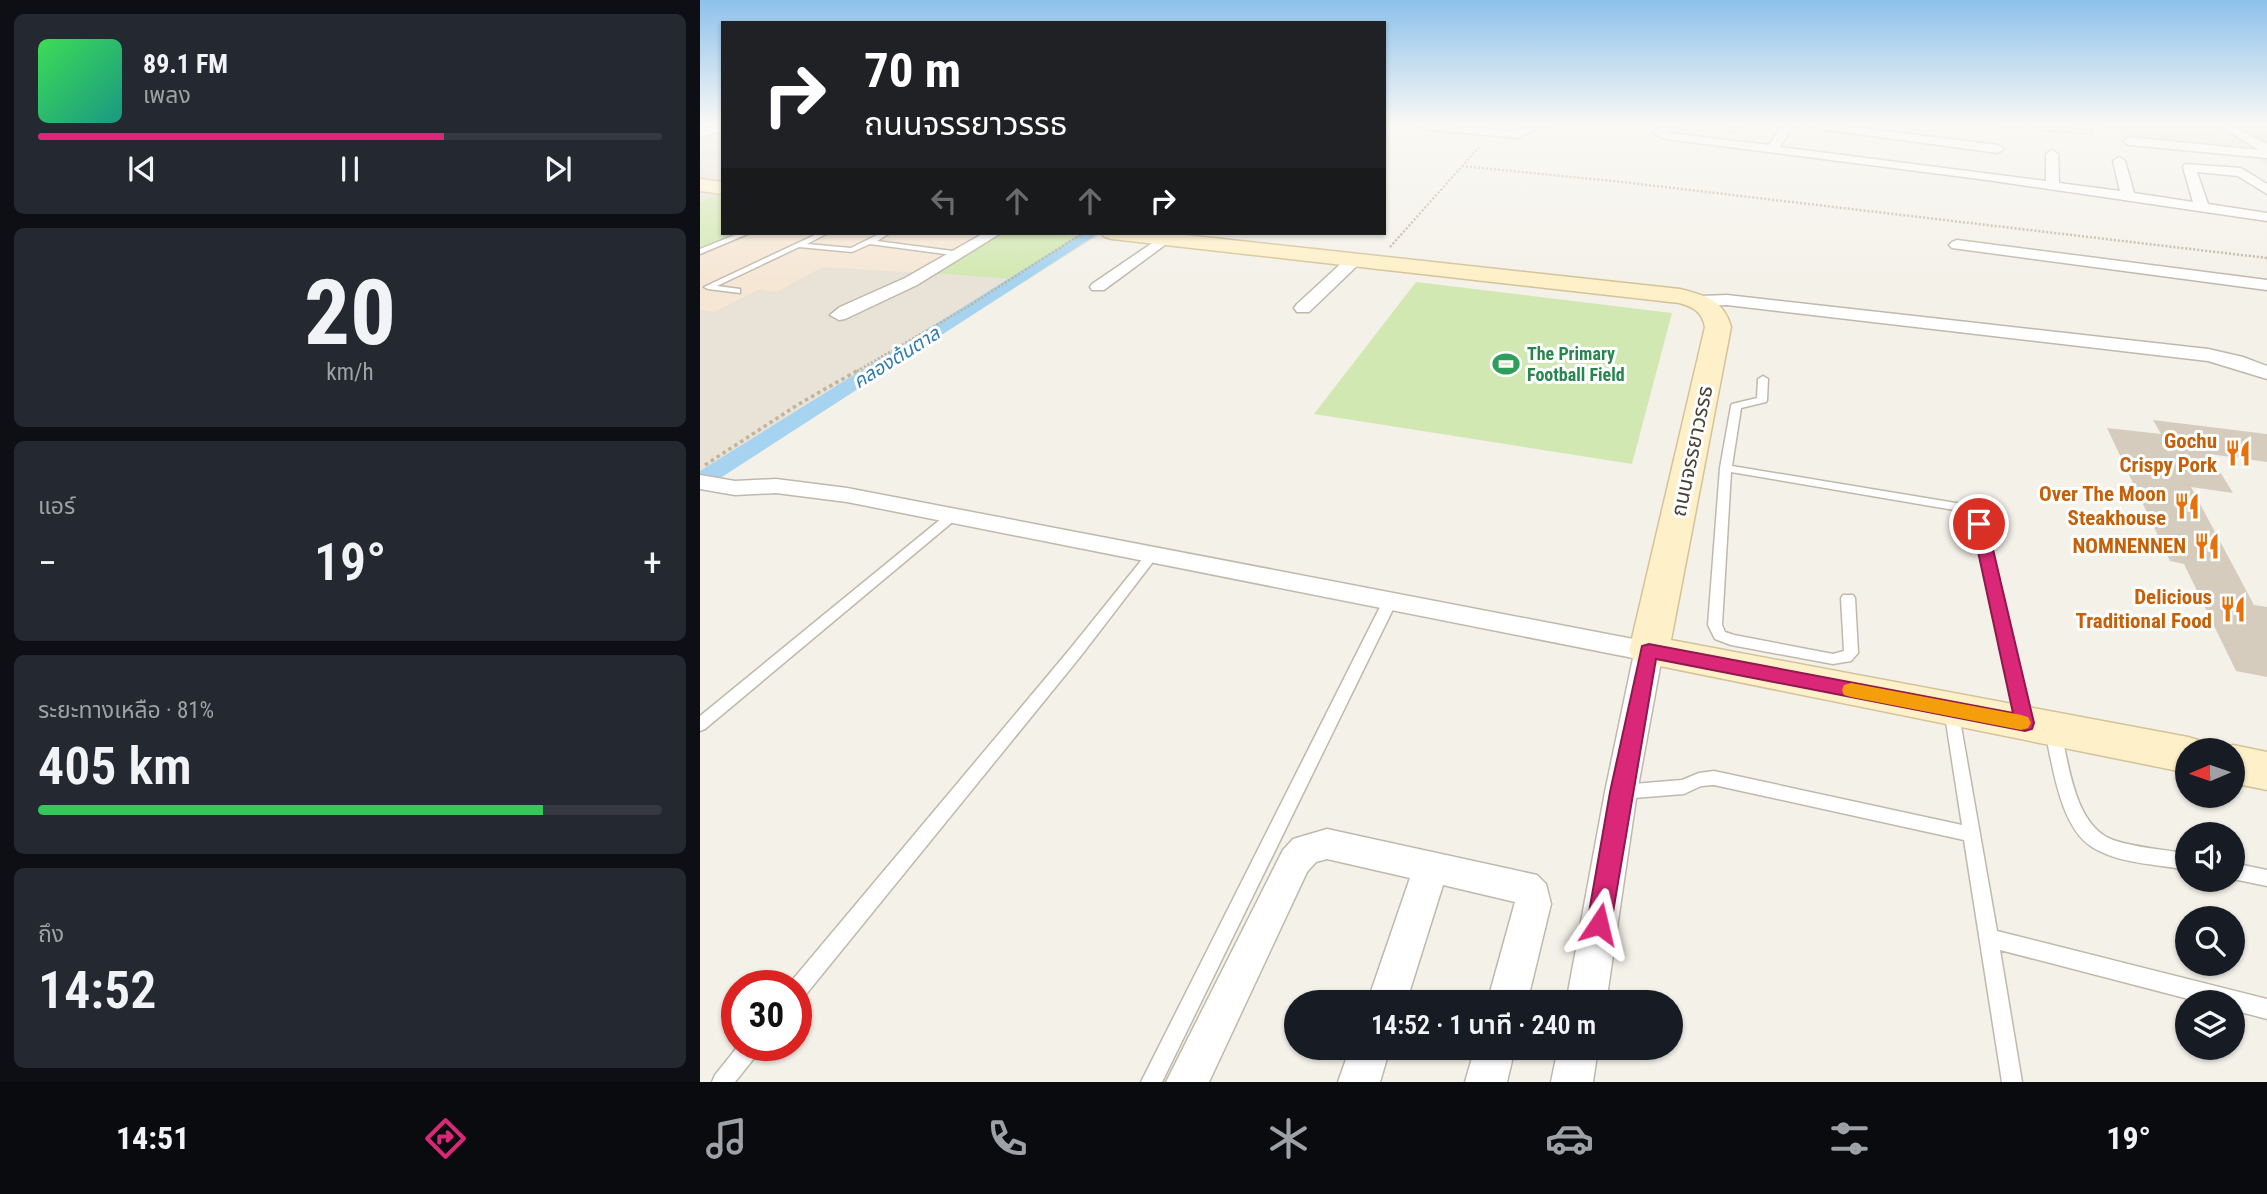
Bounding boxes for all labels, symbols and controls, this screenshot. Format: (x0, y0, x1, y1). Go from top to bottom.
text: 70 m (864, 42, 961, 99)
text: 89.1 FM (143, 49, 228, 79)
icon: right (749, 49, 840, 140)
text: เพลง (143, 82, 191, 109)
text: ถนนจรรยาวรรธ (864, 105, 1067, 143)
icon: previous (123, 150, 161, 188)
icon: pause (331, 150, 369, 188)
icon: next (539, 150, 577, 188)
icon: left (925, 182, 963, 220)
icon: ahead (998, 182, 1036, 220)
icon: ahead (1071, 182, 1109, 220)
icon: right (1144, 182, 1182, 220)
text: 20 (304, 260, 396, 366)
water label: คลองต้นตาล (849, 321, 945, 393)
place label: The Primary Football Field (1527, 343, 1625, 385)
sports icon: The Primary Football Field (1491, 349, 1521, 379)
text: km/h (326, 359, 374, 386)
street label: ถนนจรรยาวรรธ (1666, 383, 1718, 519)
place label: Gochu Crispy Pork (2120, 429, 2218, 477)
restaurant icon: Gochu Crispy Pork (2223, 438, 2253, 468)
place label: Over The Moon Steakhouse (2039, 482, 2166, 530)
restaurant icon: Over The Moon Steakhouse (2172, 491, 2202, 521)
text: แอร์ (38, 493, 75, 520)
pin (1949, 494, 2009, 554)
icon: arrive (1960, 505, 1998, 543)
restaurant icon: NOMNENNEN (2192, 531, 2222, 561)
text: 19° (314, 532, 386, 593)
place label: NOMNENNEN (2072, 534, 2186, 558)
text: − (38, 541, 57, 585)
text: + (643, 541, 662, 585)
place label: Delicious Traditional Food (2075, 585, 2212, 633)
restaurant icon: Delicious Traditional Food (2218, 594, 2248, 624)
text: ระยะทางเหลือ · 81% (38, 697, 214, 724)
text: 405 km (38, 736, 192, 797)
north arrow (2175, 738, 2245, 808)
map controls (2175, 738, 2245, 1060)
button: sound (2175, 822, 2245, 892)
position arrow (1562, 887, 1636, 961)
button: search (2175, 906, 2245, 976)
text: ถึง (38, 921, 64, 948)
text: 14:52 (38, 960, 156, 1021)
speed limit sign: 30 (721, 970, 812, 1061)
button: layers (2175, 990, 2245, 1060)
text: 14:52 · 1 นาที · 240 m (1371, 1010, 1596, 1040)
icon: directions (421, 1114, 470, 1163)
icon: music (702, 1114, 751, 1163)
icon: phone (983, 1114, 1032, 1163)
icon: climate (1264, 1114, 1313, 1163)
icon: car (1545, 1114, 1594, 1163)
icon: filters (1825, 1114, 1874, 1163)
text: 14:51 (116, 1119, 189, 1157)
text: 19° (2106, 1119, 2151, 1157)

